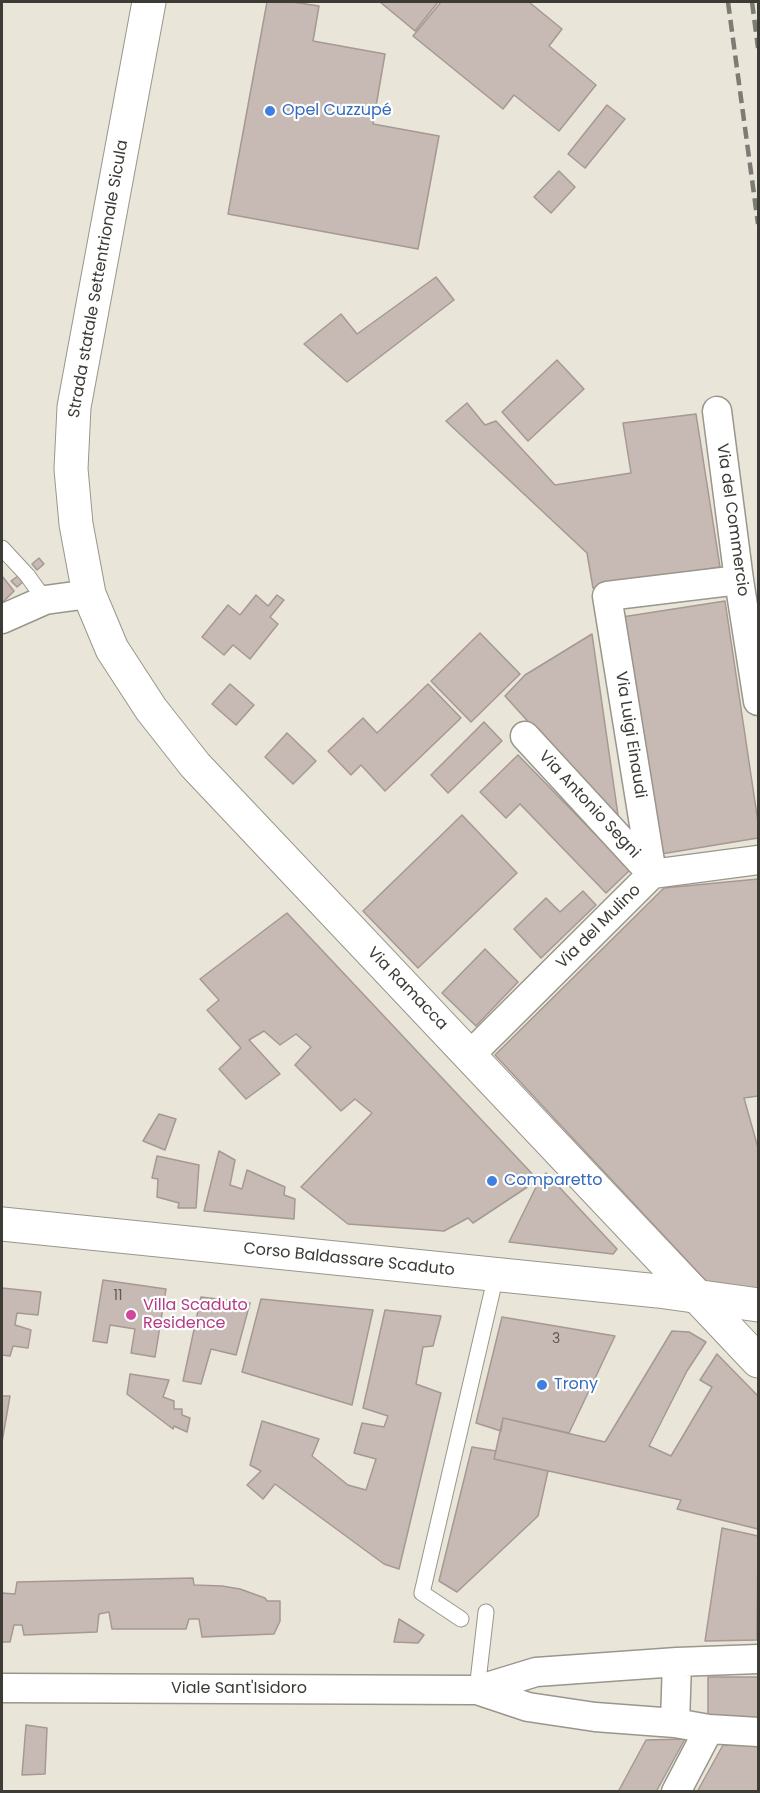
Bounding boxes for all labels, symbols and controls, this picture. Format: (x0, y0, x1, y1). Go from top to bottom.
place label: Opel Cuzzupé (282, 101, 392, 121)
marker: Opel Cuzzupé (263, 104, 277, 118)
street label: Strada statale Settentrionale Sicula (65, 138, 133, 420)
street label: Via del Commercio (712, 442, 752, 598)
street label: Via Luigi Einaudi (610, 670, 650, 800)
street label: Via Antonio Segni (534, 747, 644, 863)
street label: Via del Mulino (553, 881, 645, 973)
street label: Via Ramacca (363, 944, 451, 1034)
place label: Comparetto (504, 1171, 602, 1191)
marker: Comparetto (485, 1174, 499, 1188)
street label: Corso Baldassare Scaduto (242, 1239, 456, 1281)
house number: 11 (114, 1288, 122, 1304)
place label: Villa Scaduto Residence (143, 1296, 248, 1334)
marker: Villa Scaduto Residence (124, 1308, 138, 1322)
house number: 3 (552, 1331, 560, 1347)
place label: Trony (554, 1375, 598, 1395)
marker: Trony (535, 1378, 549, 1392)
street label: Viale Sant'Isidoro (171, 1679, 307, 1699)

